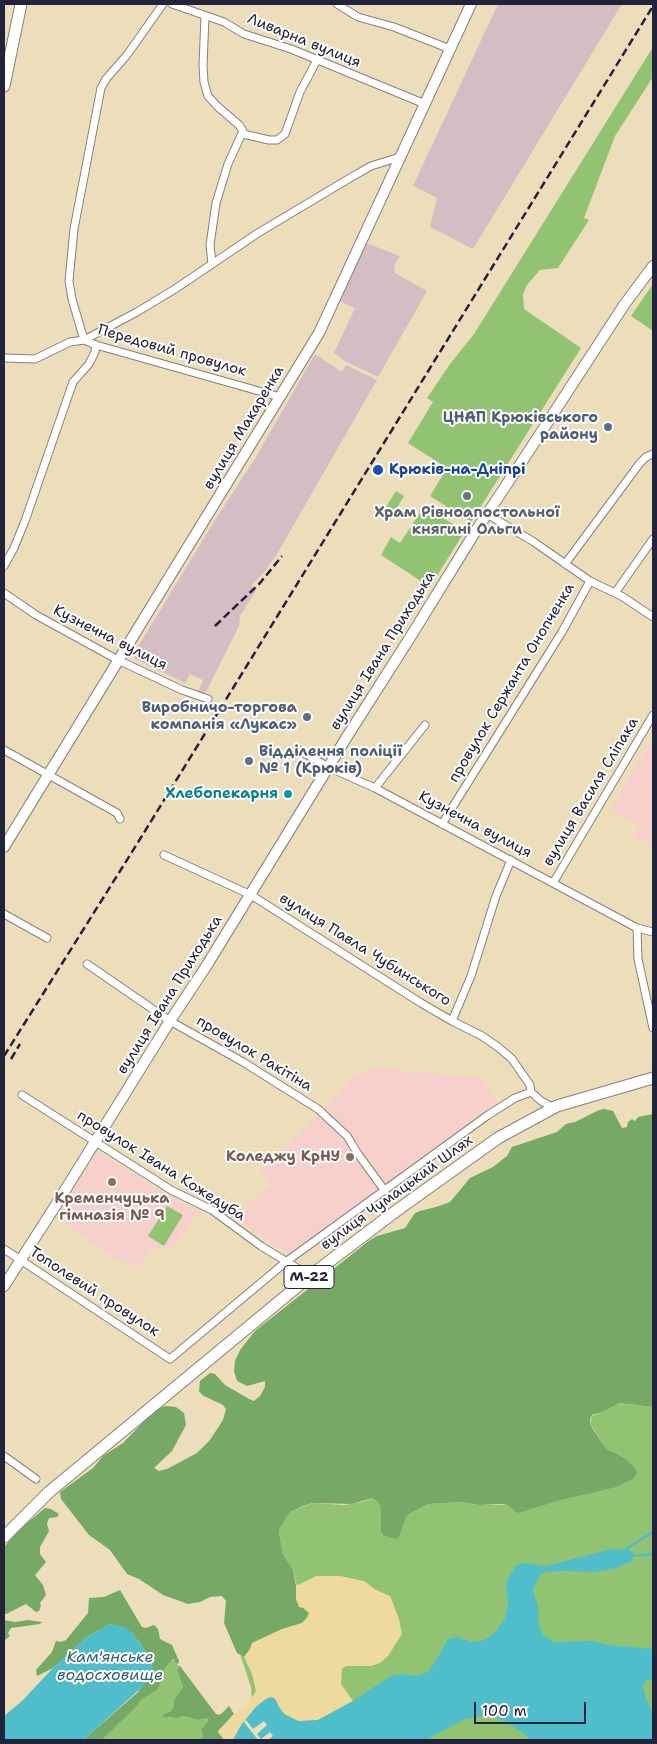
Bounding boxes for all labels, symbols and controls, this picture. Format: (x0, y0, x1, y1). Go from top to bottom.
street label: Ливарна вулиця (245, 10, 363, 72)
street label: Передовий провулок (96, 321, 248, 381)
street label: вулиця Макаренка (200, 363, 288, 493)
place label: ЦНАП Крюківського району (443, 409, 598, 444)
marker: ЦНАП Крюківського району (602, 421, 614, 433)
place label: Крюків-на-Дніпрі (389, 461, 526, 479)
marker: Крюків-на-Дніпрі (371, 463, 385, 477)
marker: Храм Рівноапостольної княгині Ольги (461, 490, 473, 502)
place label: Храм Рівноапостольної княгині Ольги (374, 504, 560, 539)
street label: вулиця Івана Приходька (327, 568, 439, 734)
street label: провулок Сержанта Онопченка (445, 580, 579, 786)
street label: Кузнечна вулиця (50, 602, 170, 674)
place label: Виробничо-торгова компанія «Лукас» (142, 699, 297, 734)
marker: Виробничо-торгова компанія «Лукас» (301, 711, 313, 723)
street label: вулиця Василя Сліпака (539, 714, 643, 870)
place label: Відділення поліції № 1 (Крюків) (259, 743, 402, 778)
marker: Відділення поліції № 1 (Крюків) (243, 755, 255, 767)
place label: Хлебопекарня (165, 785, 278, 803)
marker: Хлебопекарня (282, 788, 294, 800)
street label: Кузнечна вулиця (415, 788, 535, 862)
street label: вулиця Павла Чубинського (276, 890, 454, 1010)
street label: вулиця Івана Приходька (114, 912, 226, 1078)
street label: провулок Ракітіна (193, 1012, 315, 1096)
street label: провулок Івана Кожедуба (74, 1107, 248, 1225)
street label: вулиця Чумацький Шлях (317, 1132, 477, 1254)
place label: Коледжу КрНУ (226, 1148, 340, 1166)
marker: Коледжу КрНУ (344, 1151, 356, 1163)
marker: Кременчуцька гімназія № 9 (106, 1176, 118, 1188)
place label: Кременчуцька гімназія № 9 (54, 1190, 170, 1225)
street label: Тополевий провулок (26, 1243, 162, 1341)
road number: М-22 (284, 1266, 334, 1288)
water label: Кам'янське водосховище (57, 1648, 163, 1686)
scale bar (477, 1692, 590, 1724)
text: 100 m (482, 1701, 527, 1721)

